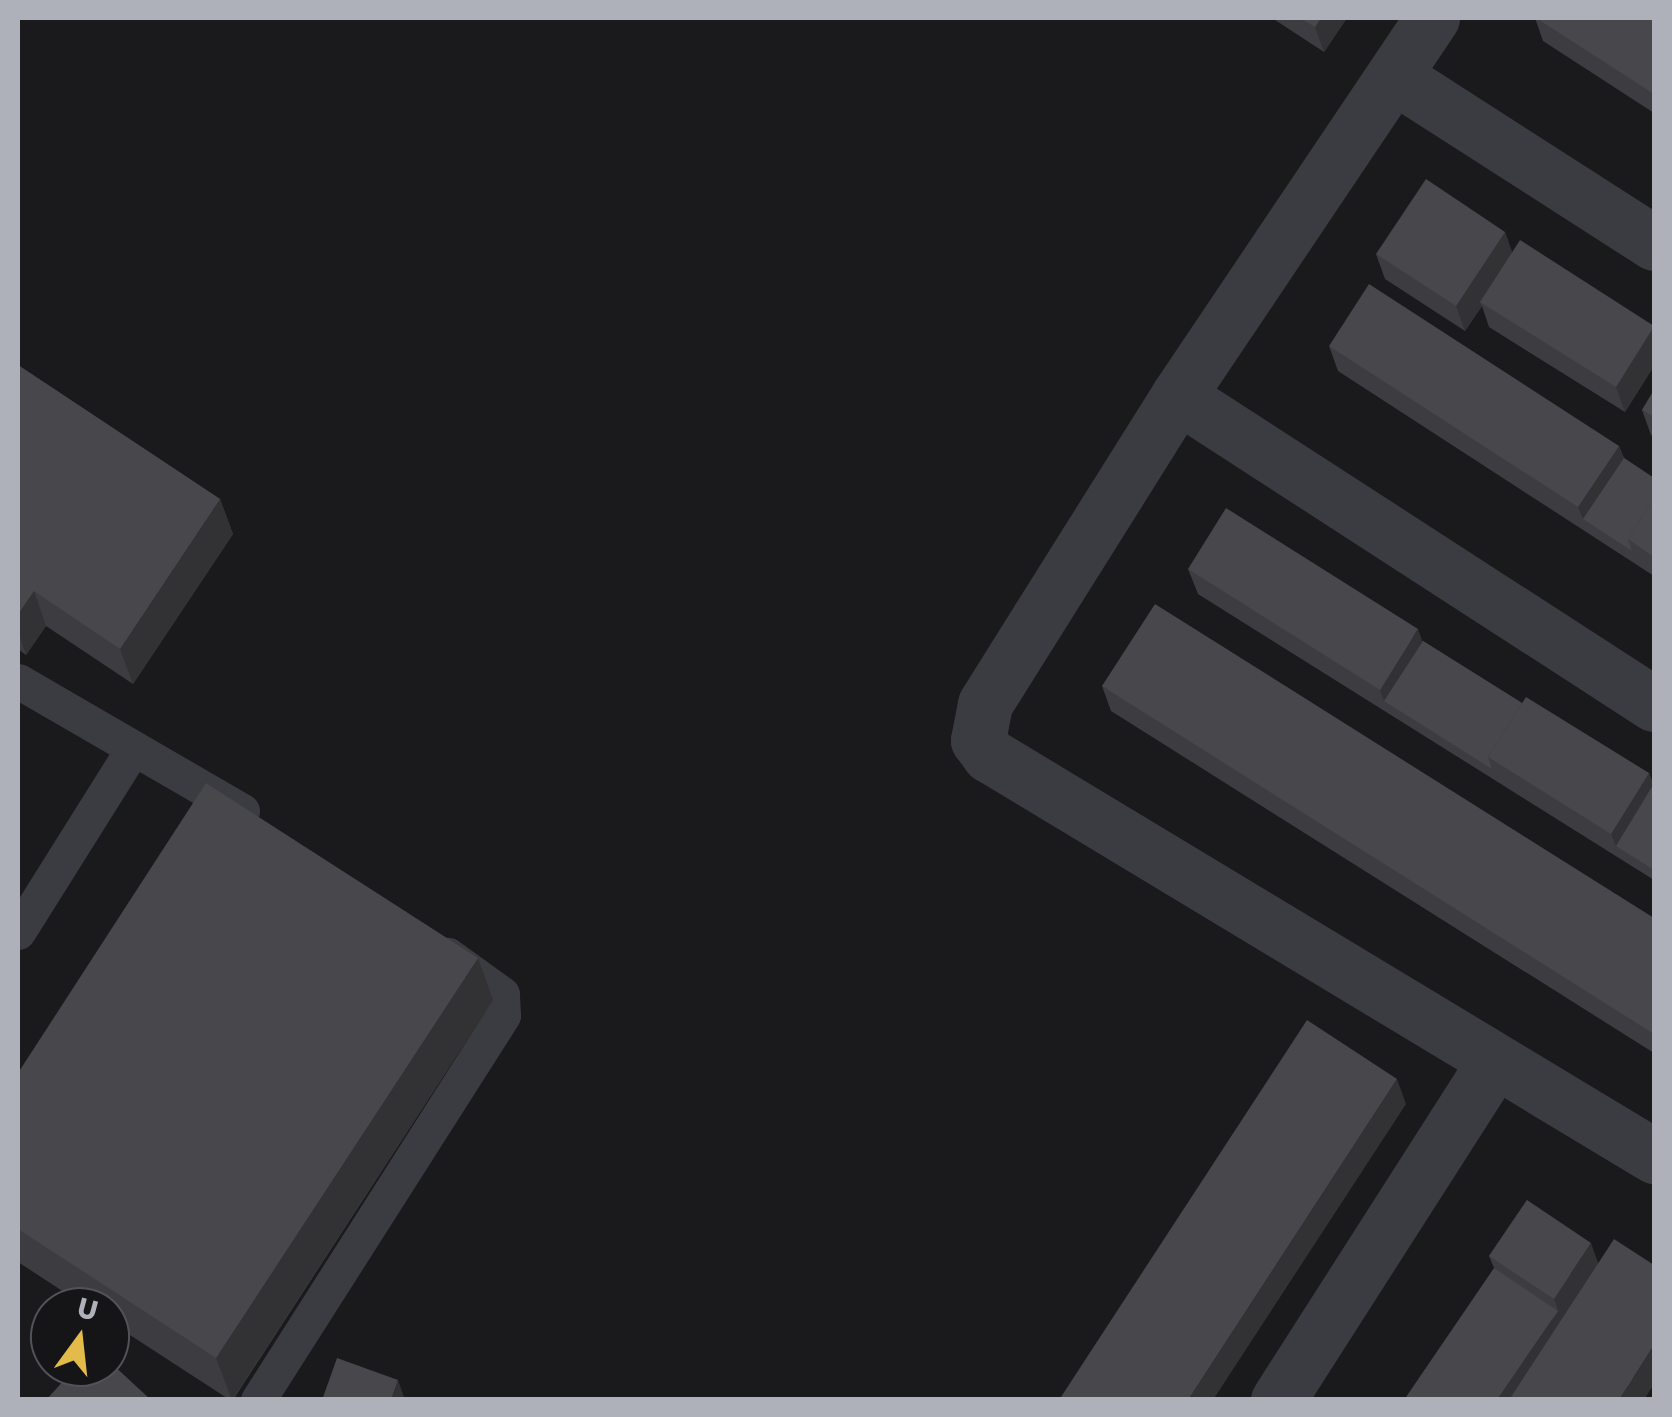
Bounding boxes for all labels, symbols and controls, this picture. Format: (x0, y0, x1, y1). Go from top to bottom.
north arrow (30, 1287, 130, 1387)
text: U (73, 1288, 102, 1331)

